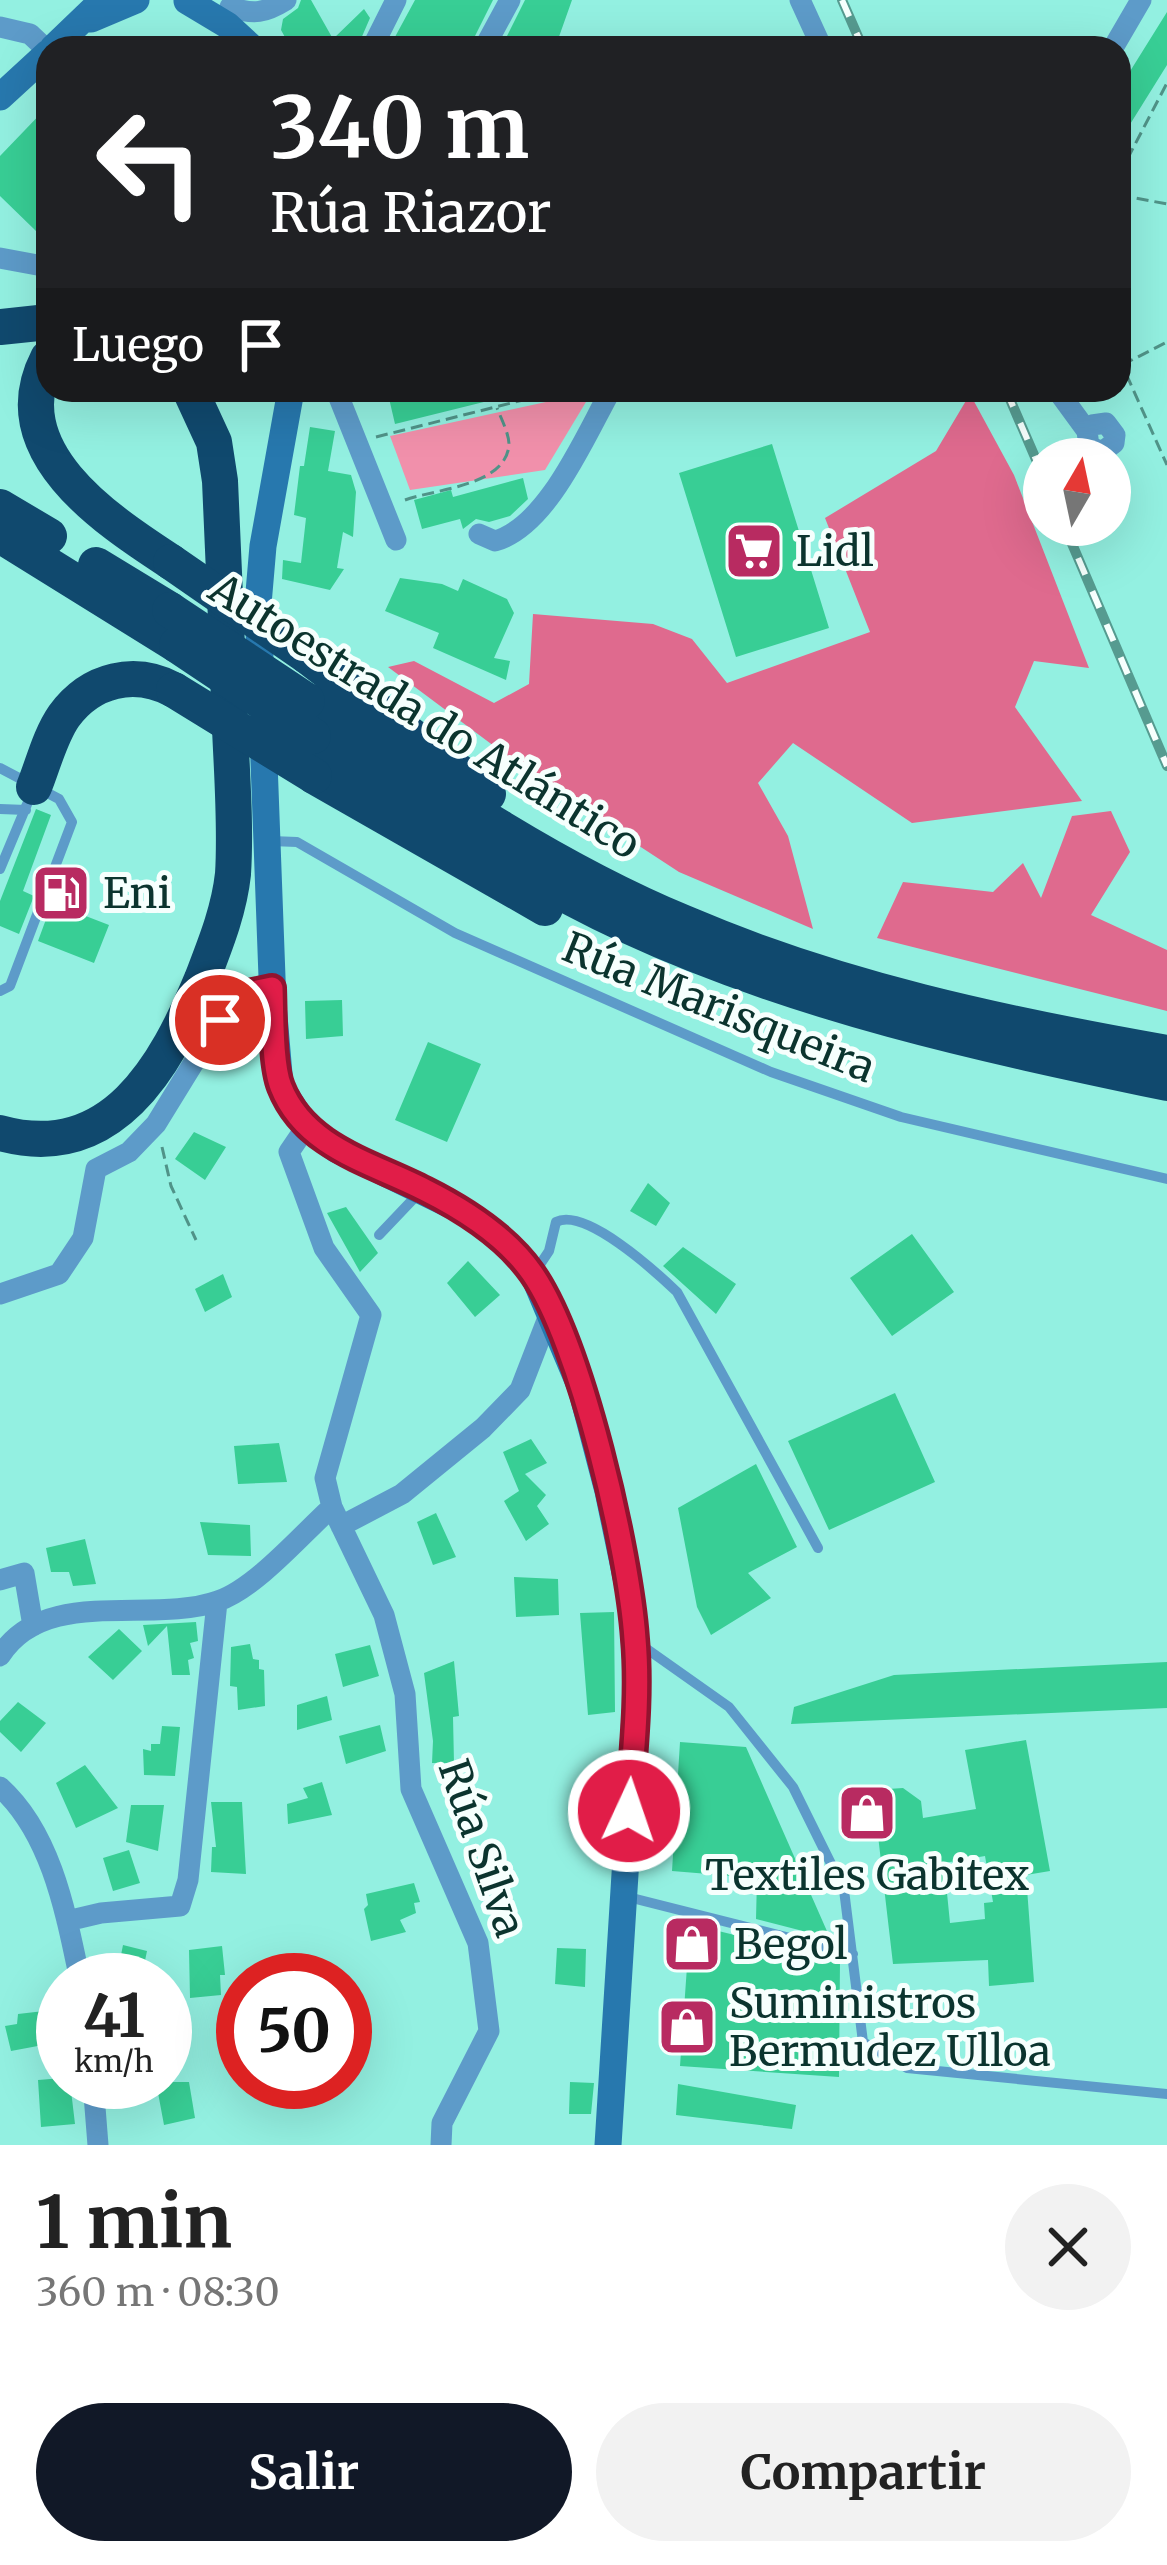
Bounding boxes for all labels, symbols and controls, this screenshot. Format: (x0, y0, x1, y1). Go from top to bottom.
text: 340 m (270, 75, 529, 181)
icon: left (72, 84, 228, 240)
text: Rúa Riazor (270, 179, 551, 247)
icon: arrive (228, 312, 294, 378)
text: Luego (72, 317, 204, 373)
north arrow (1023, 438, 1131, 546)
map controls (1023, 438, 1131, 546)
supermarket icon: Lidl (723, 520, 785, 582)
place label: Lidl (796, 525, 874, 577)
street label: Autoestrada do Atlántico (199, 561, 650, 870)
fuel station icon: Eni (30, 862, 92, 924)
place label: Eni (103, 867, 171, 919)
street label: Rúa Marisqueira (555, 921, 883, 1093)
pin (169, 969, 271, 1071)
icon: arrive (187, 987, 253, 1053)
position arrow (566, 1748, 692, 1874)
street label: Rúa Silva (427, 1753, 537, 1943)
shop icon: Textiles Gabitex (836, 1782, 898, 1844)
place label: Textiles Gabitex (705, 1849, 1029, 1901)
shop icon: Begol (661, 1913, 723, 1975)
place label: Begol (734, 1918, 848, 1971)
speed limit sign: 50 (216, 1953, 372, 2109)
place label: Suministros Bermudez Ulloa (729, 1977, 1051, 2077)
text: 41 (83, 1978, 145, 2053)
shop icon: Suministros Bermudez Ulloa (656, 1996, 718, 2058)
text: km/h (74, 2042, 154, 2080)
text: 1 min (36, 2177, 232, 2268)
button: close (1005, 2184, 1131, 2310)
text: 360 m · 08:30 (36, 2268, 280, 2317)
button: Salir (36, 2403, 572, 2541)
button: Compartir (596, 2403, 1131, 2541)

